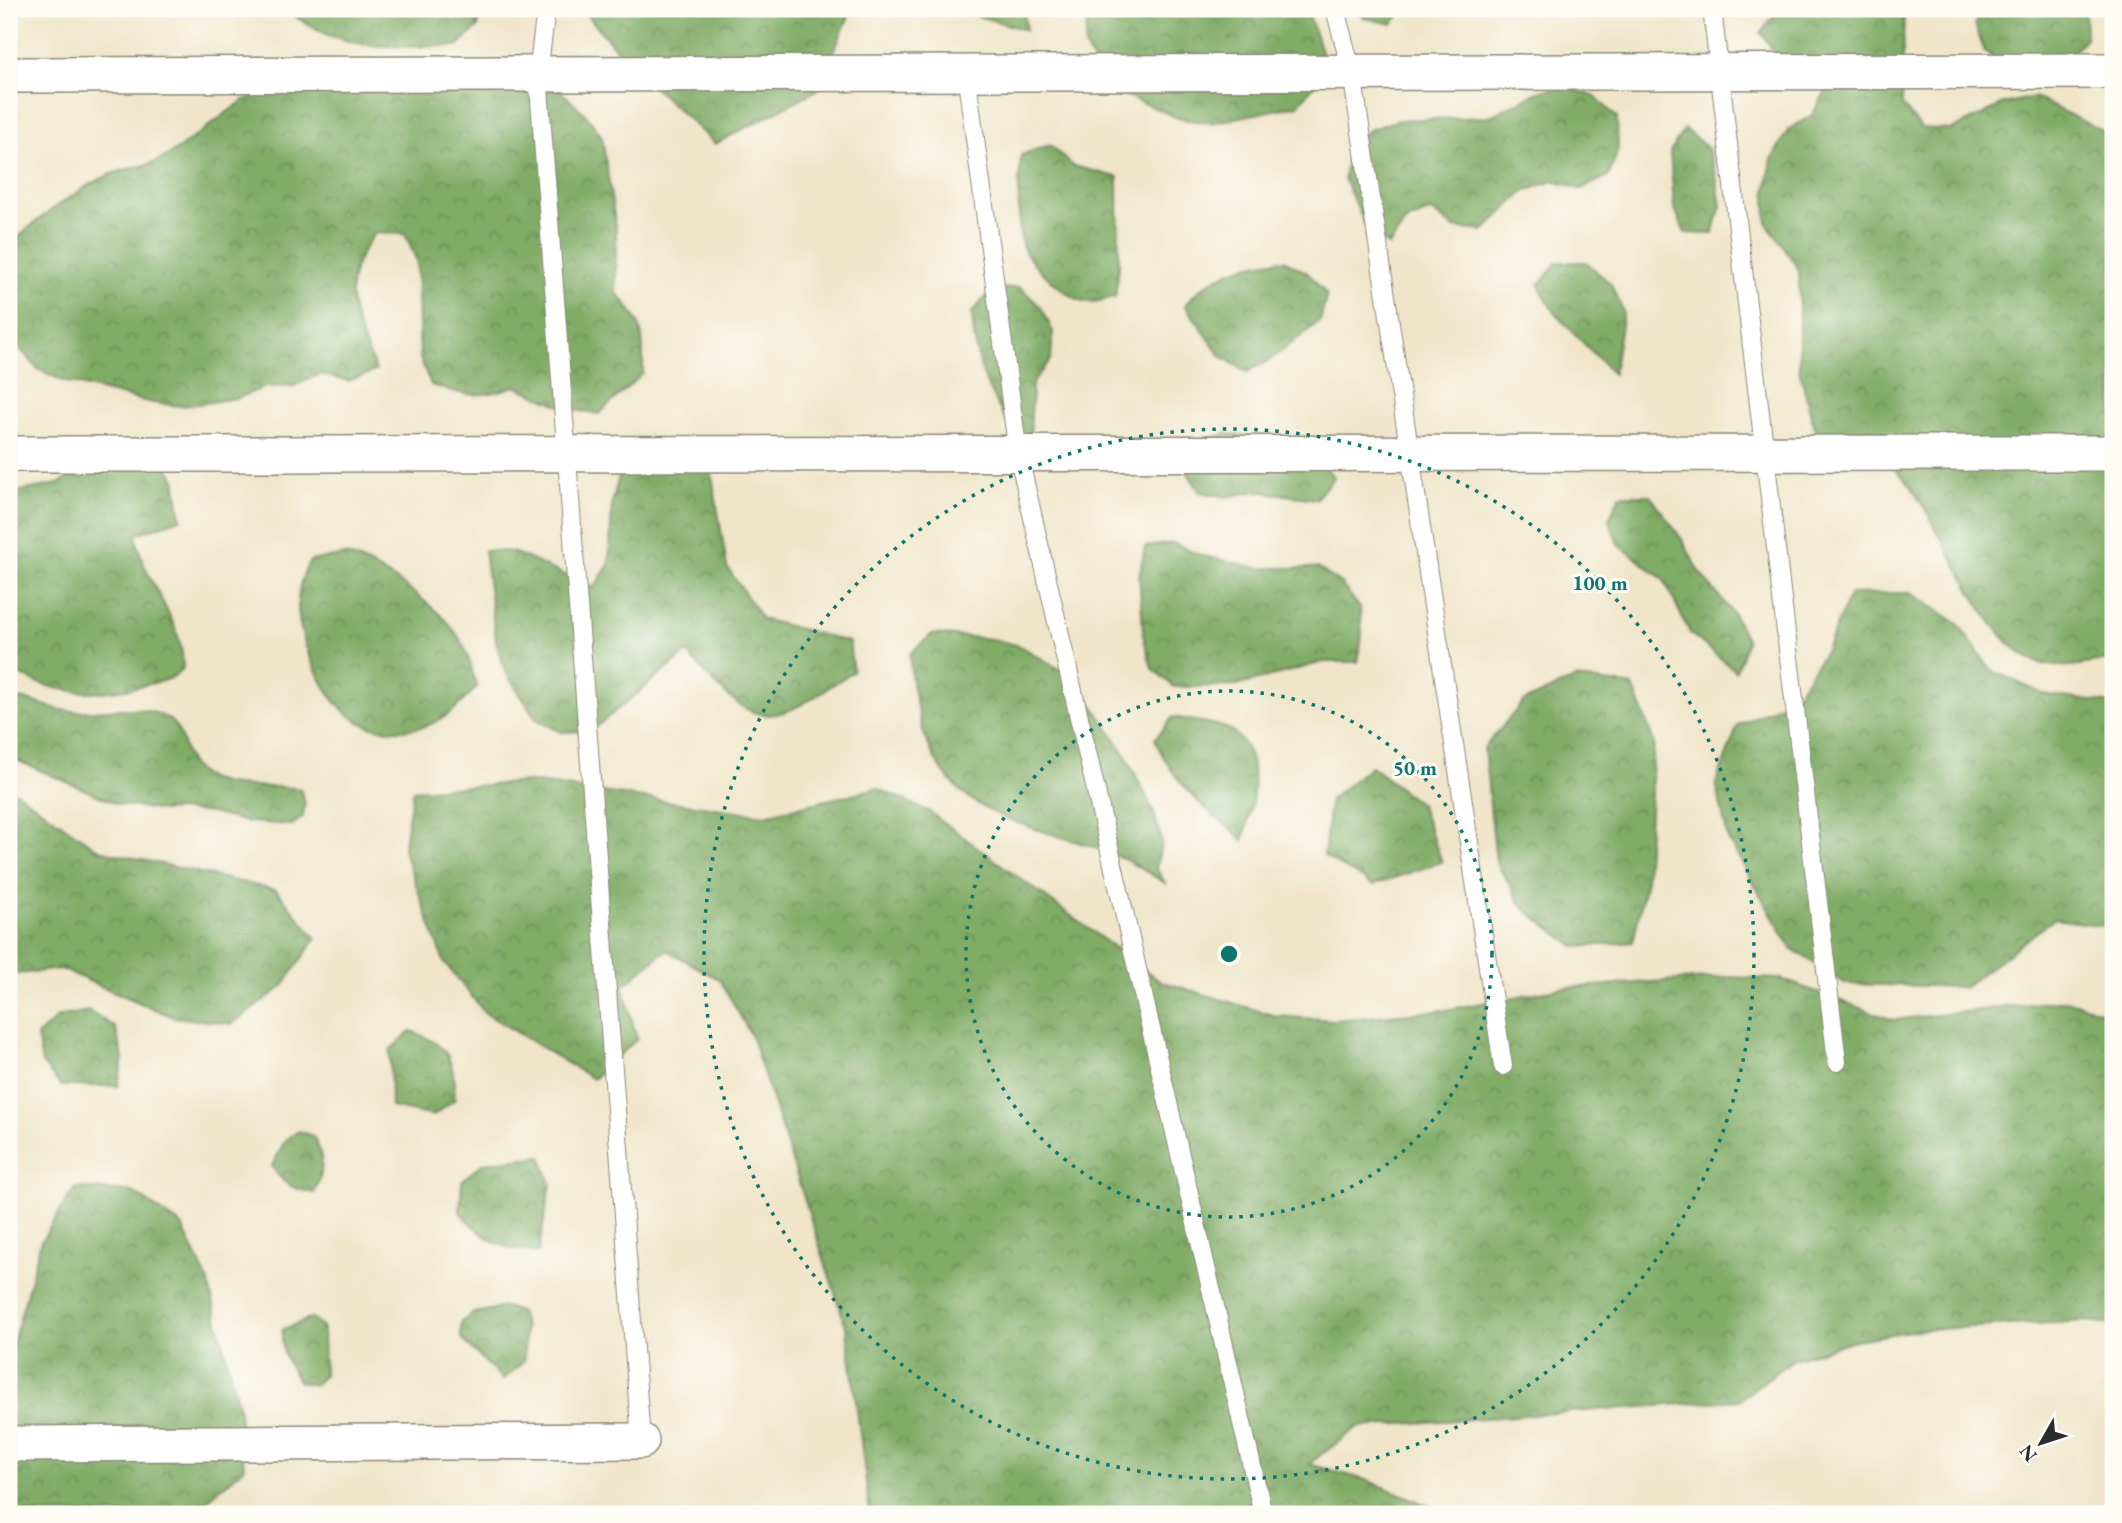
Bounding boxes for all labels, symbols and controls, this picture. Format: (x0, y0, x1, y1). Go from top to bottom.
text: 100 m (1572, 569, 1628, 596)
text: 50 m (1393, 754, 1437, 781)
centre of rings (1217, 942, 1241, 966)
north arrow (2007, 1408, 2076, 1478)
text: N (2013, 1439, 2043, 1467)

